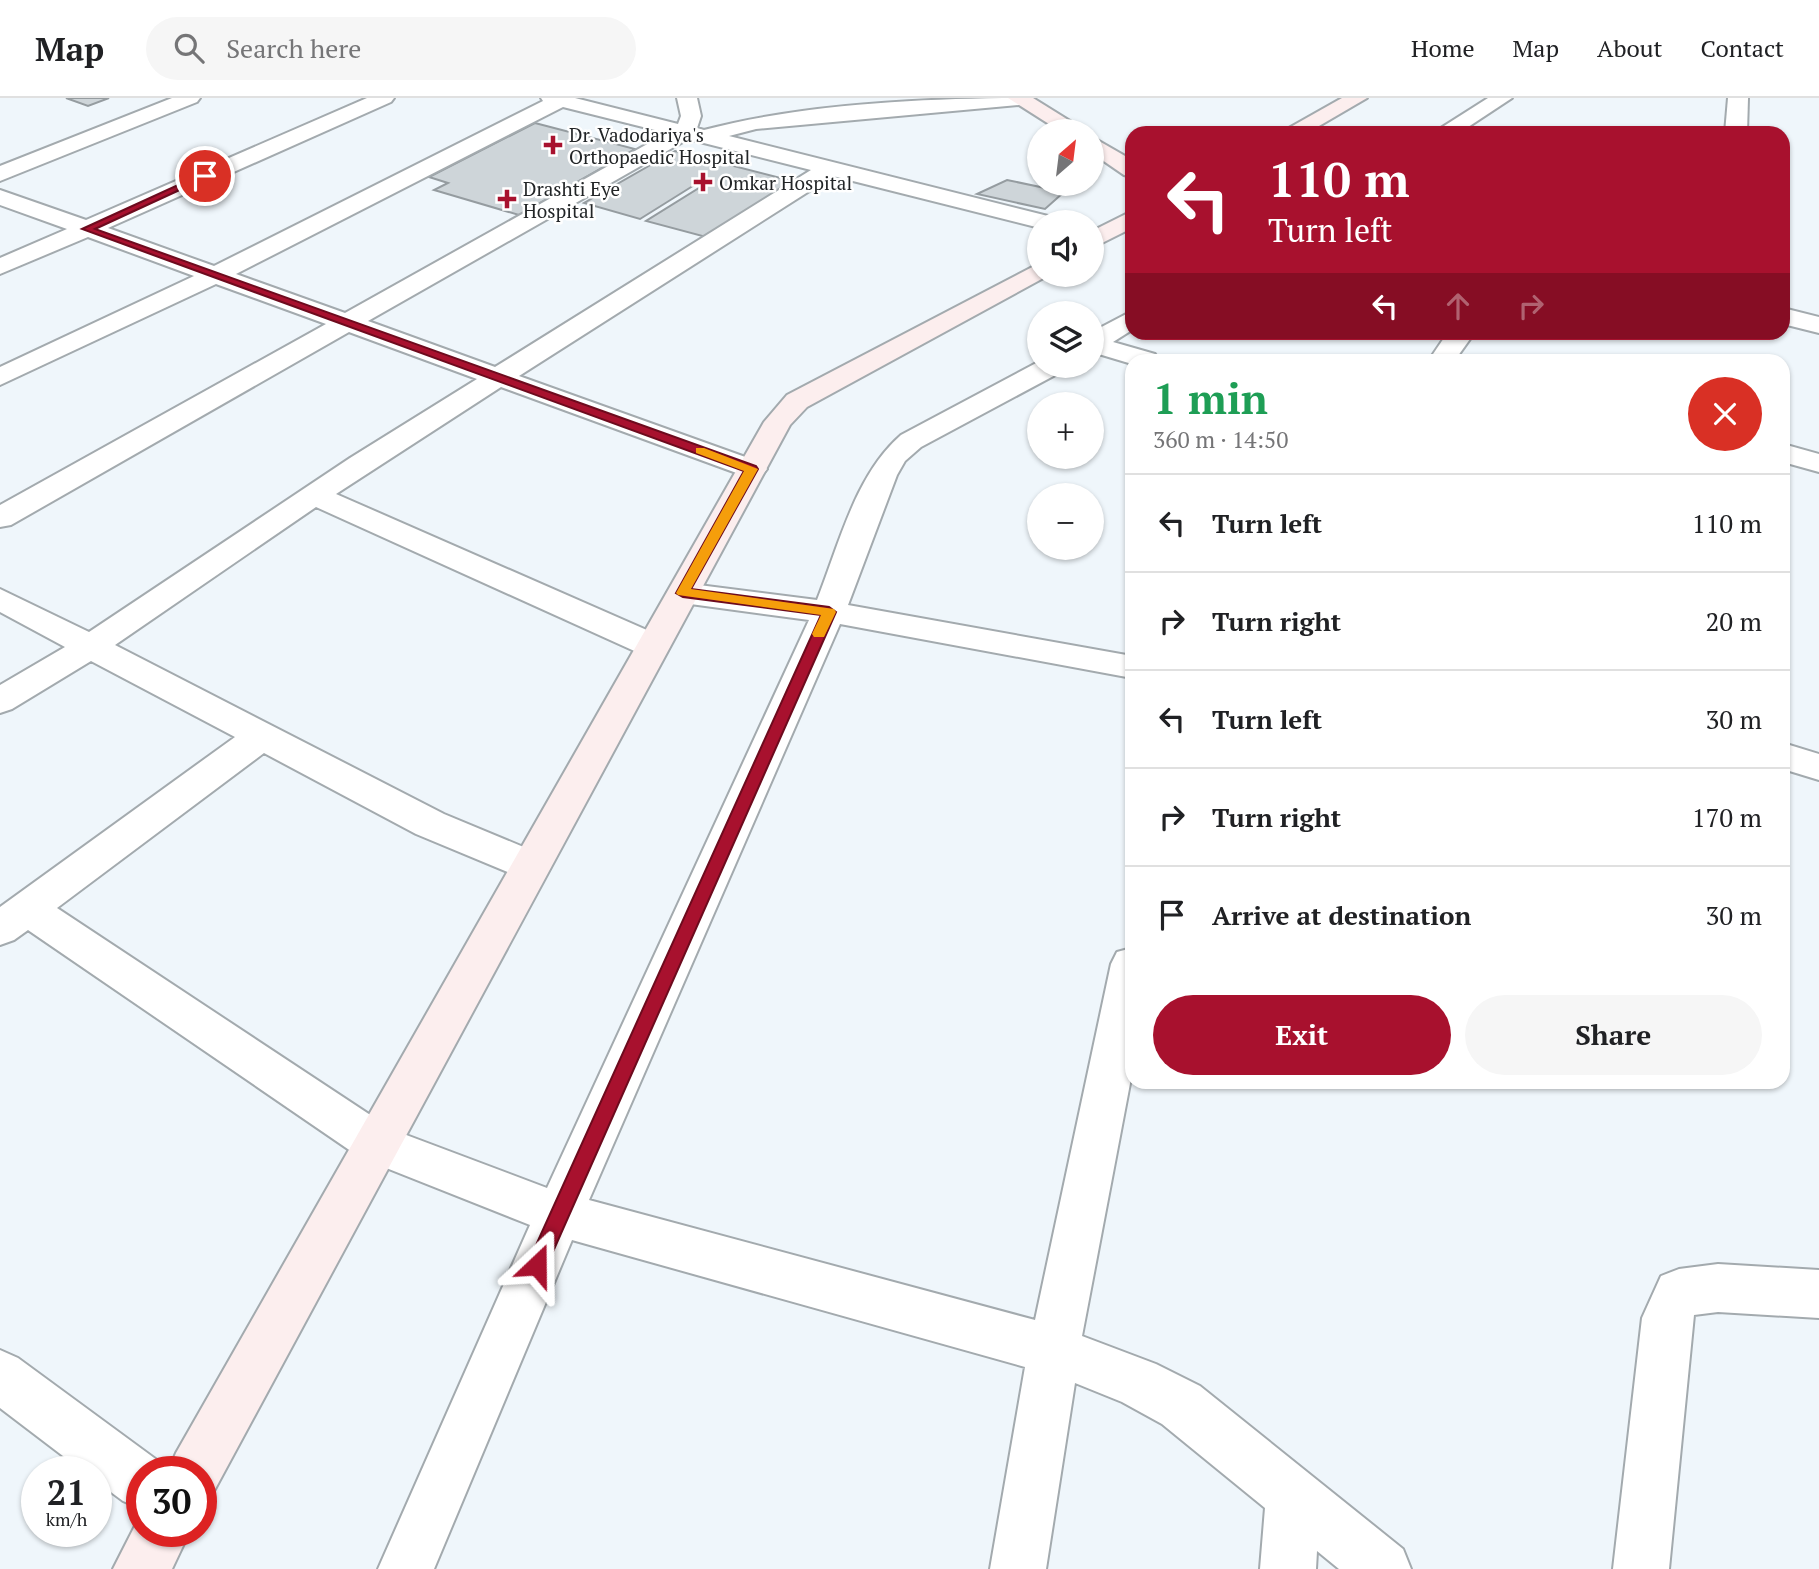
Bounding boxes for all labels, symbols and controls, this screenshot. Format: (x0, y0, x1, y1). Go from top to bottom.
search box (146, 17, 636, 80)
text: Map (35, 27, 104, 70)
icon: search (170, 29, 208, 67)
text: Search here (226, 31, 361, 65)
text: Home (1411, 32, 1475, 64)
text: Map (1513, 32, 1559, 64)
text: About (1597, 32, 1663, 64)
text: Contact (1701, 32, 1784, 64)
north arrow (1027, 119, 1104, 196)
map controls (1027, 119, 1104, 560)
place label: Dr. Vadodariya's Orthopaedic Hospital (569, 122, 750, 169)
marker: Dr. Vadodariya's Orthopaedic Hospital (543, 135, 563, 155)
pin (175, 146, 235, 206)
text: 110 m (1268, 146, 1410, 211)
icon: left (1153, 154, 1244, 245)
icon: arrive (186, 157, 224, 195)
place label: Omkar Hospital (719, 170, 852, 195)
marker: Omkar Hospital (693, 172, 713, 192)
place label: Drashti Eye Hospital (523, 176, 620, 223)
marker: Drashti Eye Hospital (497, 189, 517, 209)
text: Turn left (1268, 209, 1392, 251)
button: sound (1027, 210, 1104, 287)
icon: left (1366, 287, 1404, 325)
icon: ahead (1439, 287, 1477, 325)
icon: right (1512, 287, 1550, 325)
button: layers (1027, 301, 1104, 378)
text: 1 min (1153, 370, 1268, 426)
button: close (1688, 377, 1762, 451)
button: + (1027, 392, 1104, 469)
text: 360 m · 14:50 (1153, 424, 1288, 455)
button: − (1027, 483, 1104, 560)
icon: left (1153, 504, 1191, 542)
text: Turn left (1212, 506, 1322, 540)
text: 110 m (1692, 506, 1762, 540)
icon: right (1153, 602, 1191, 640)
text: Turn right (1212, 604, 1341, 638)
text: 20 m (1706, 604, 1762, 638)
icon: left (1153, 700, 1191, 738)
text: Turn left (1212, 702, 1322, 736)
text: 30 m (1706, 702, 1762, 736)
icon: right (1153, 798, 1191, 836)
text: Turn right (1212, 800, 1341, 834)
text: 170 m (1692, 800, 1762, 834)
icon: arrive (1153, 896, 1191, 934)
text: Arrive at destination (1212, 898, 1471, 932)
text: 30 m (1706, 898, 1762, 932)
button: Exit (1153, 995, 1451, 1075)
button: Share (1465, 995, 1762, 1075)
position arrow (500, 1228, 574, 1302)
speed limit sign: 30 (126, 1456, 217, 1547)
text: 21 (47, 1469, 86, 1515)
text: km/h (46, 1507, 87, 1531)

